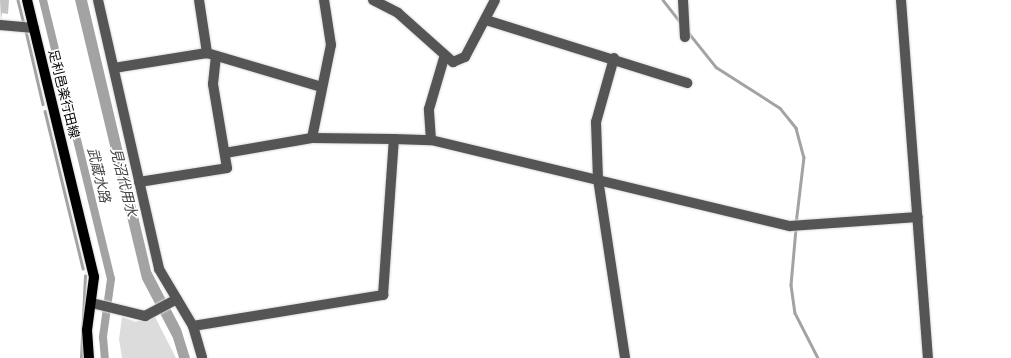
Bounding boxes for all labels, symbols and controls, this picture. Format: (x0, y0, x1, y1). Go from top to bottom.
street label: 足利邑楽行田線 (44, 48, 82, 140)
water label: 武蔵水路 (84, 146, 114, 204)
water label: 見沼代用水 (107, 146, 141, 218)

